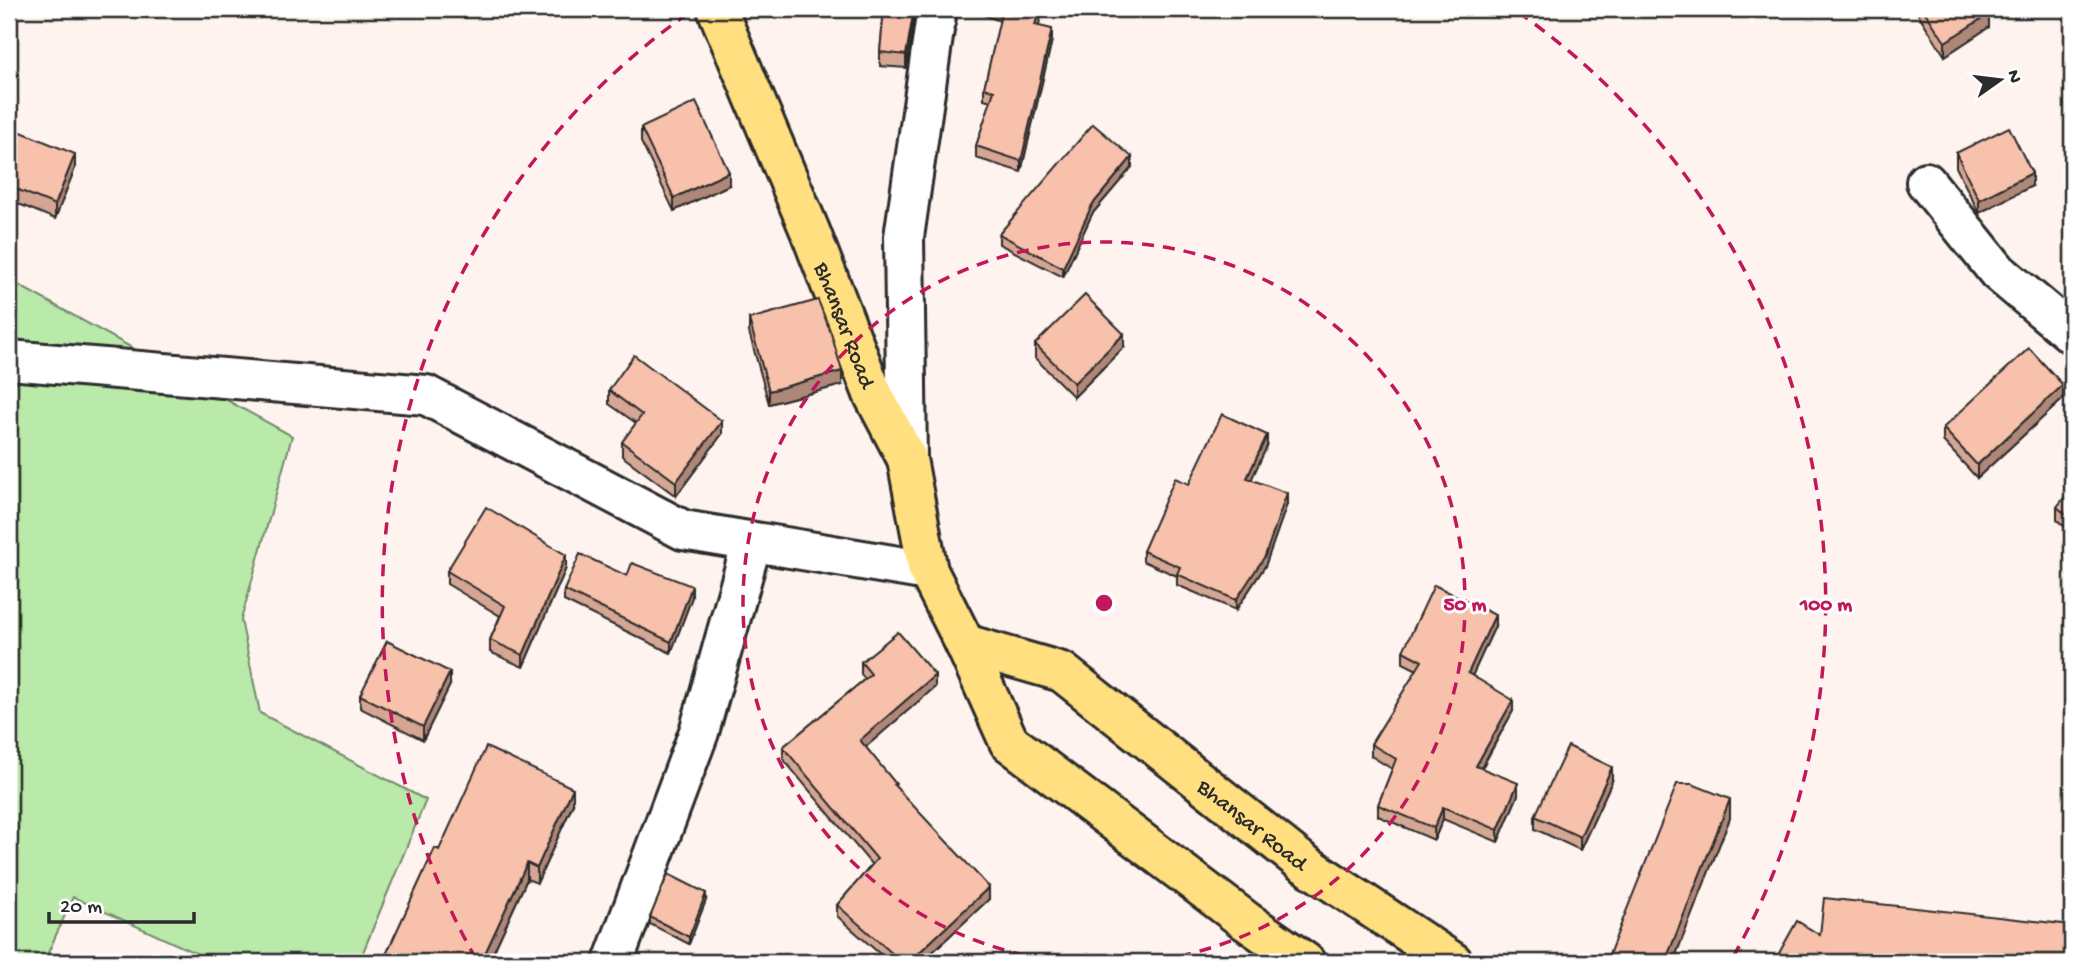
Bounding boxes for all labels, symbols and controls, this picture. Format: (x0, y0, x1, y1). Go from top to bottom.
north arrow (1966, 46, 2036, 116)
text: N (2000, 68, 2026, 86)
street label: Bhansar Road (806, 258, 880, 394)
centre of rings (1092, 591, 1116, 615)
text: 50 m (1444, 594, 1487, 619)
text: 100 m (1799, 594, 1852, 619)
street label: Bhansar Road (1190, 774, 1313, 879)
scale bar (49, 880, 194, 924)
text: 20 m (60, 896, 102, 921)

